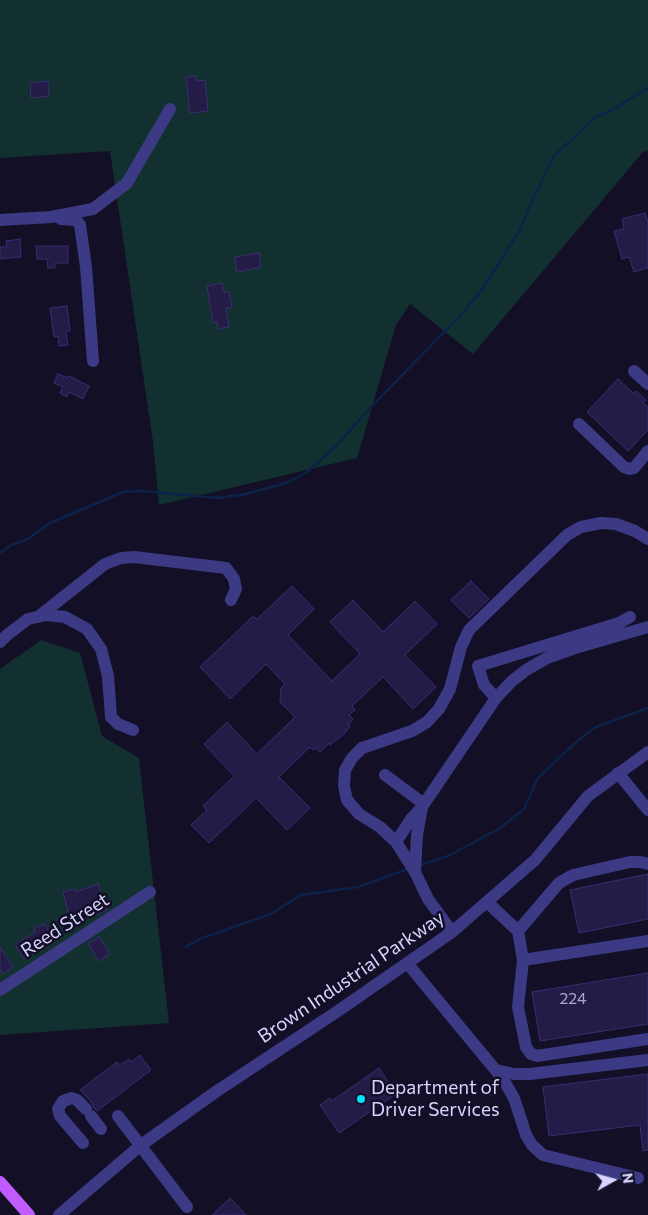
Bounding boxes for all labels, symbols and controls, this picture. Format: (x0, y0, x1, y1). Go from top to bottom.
street label: Reed Street (17, 888, 113, 962)
street label: Brown Industrial Parkway (254, 906, 448, 1048)
house number: 224 (559, 989, 587, 1009)
place label: Department of Driver Services (371, 1077, 500, 1121)
marker: Department of Driver Services (355, 1093, 367, 1105)
north arrow (588, 1155, 638, 1205)
text: N (619, 1172, 637, 1184)

